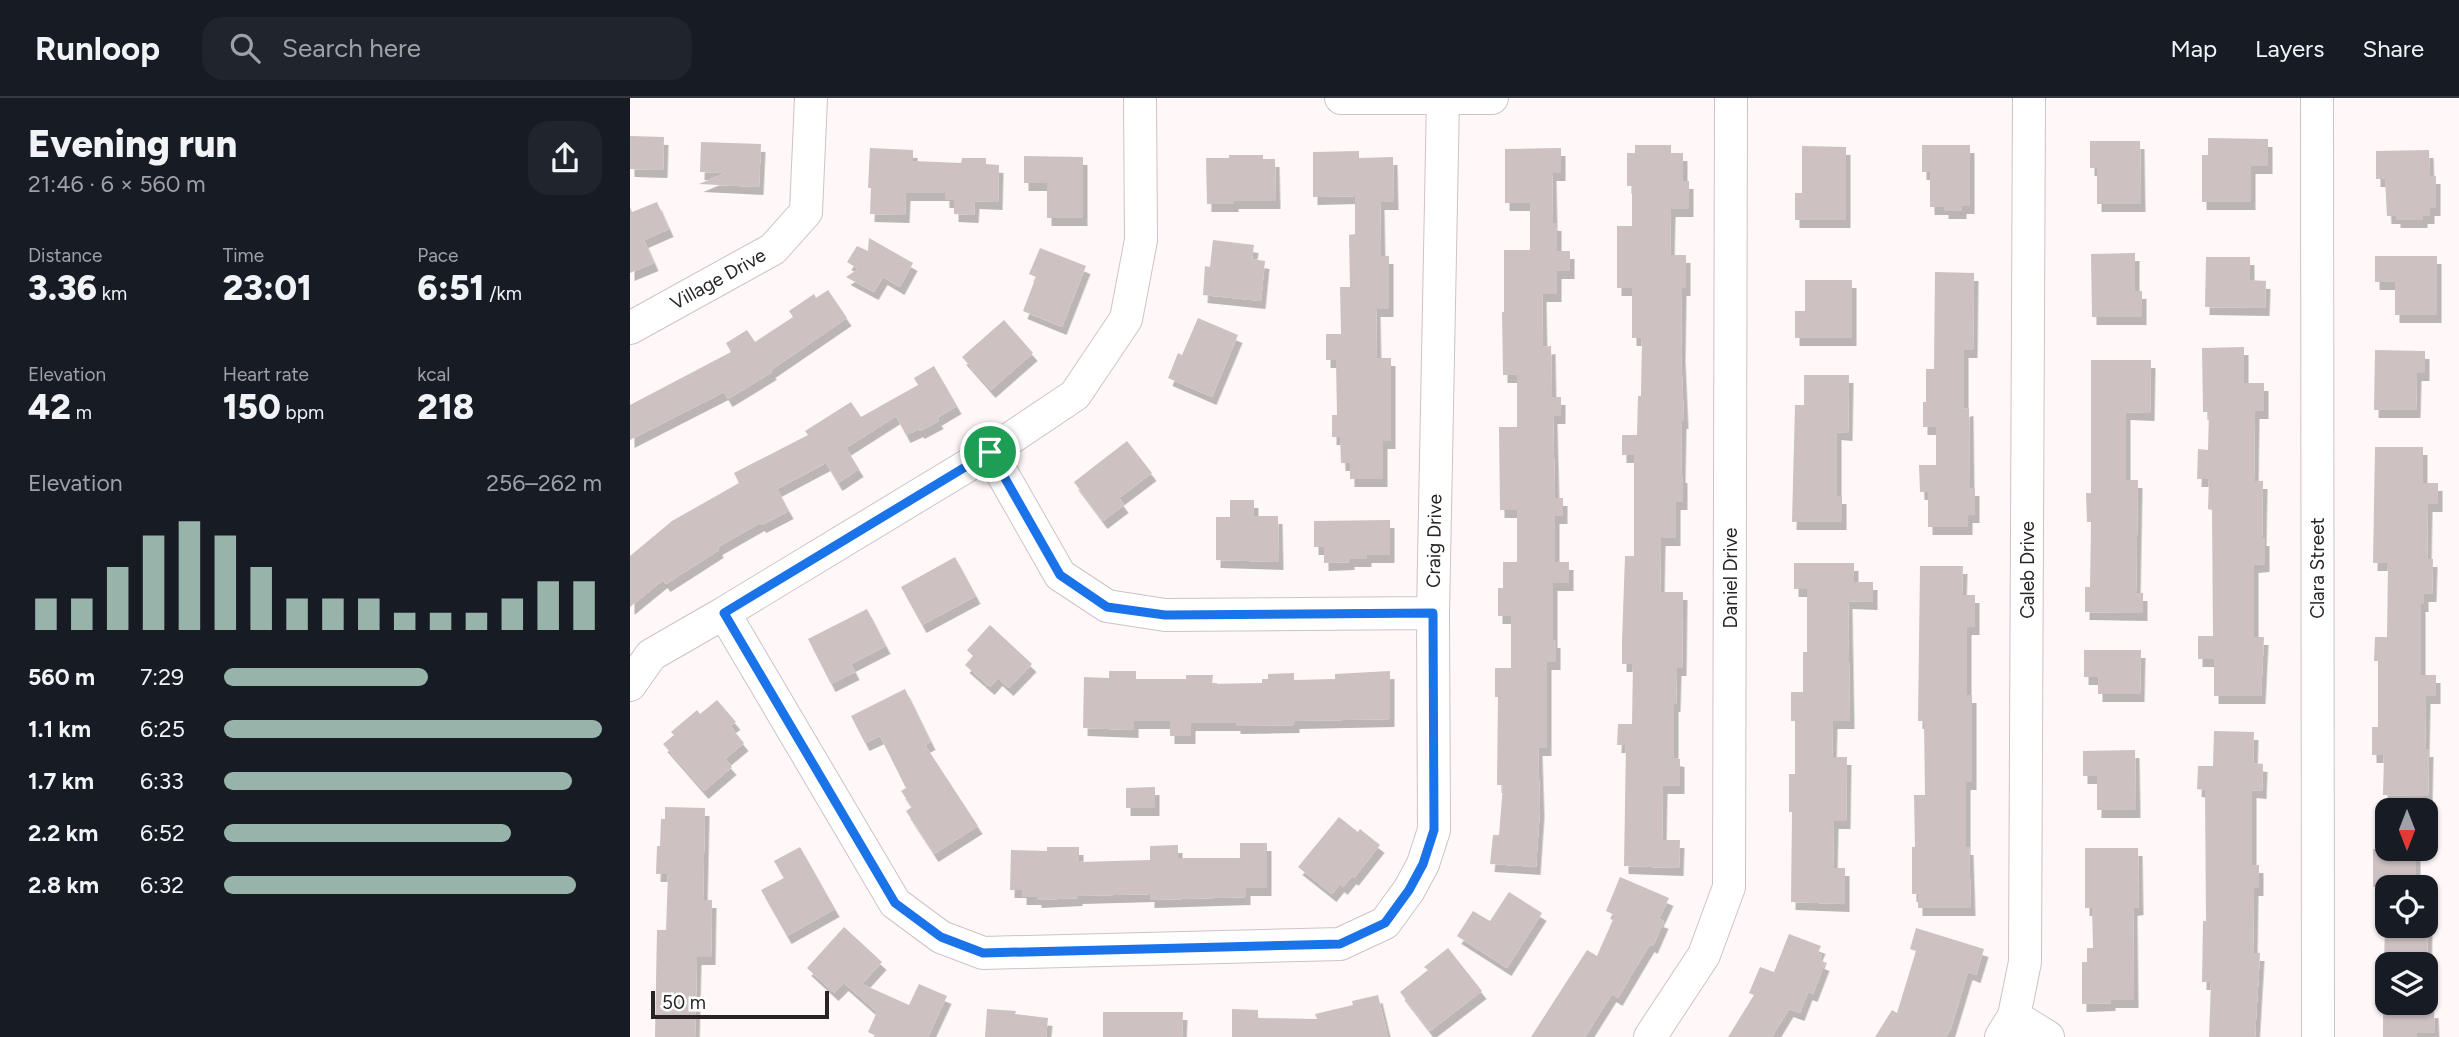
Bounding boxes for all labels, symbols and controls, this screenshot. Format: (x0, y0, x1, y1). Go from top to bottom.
search box (202, 17, 692, 80)
text: Runloop (35, 29, 160, 68)
icon: search (226, 29, 264, 67)
text: Search here (282, 32, 421, 64)
text: Map (2170, 34, 2217, 63)
text: Layers (2255, 34, 2324, 63)
text: Share (2362, 34, 2424, 63)
text: Evening run (28, 121, 237, 167)
button: share (528, 121, 602, 195)
text: 21:46 · 6 × 560 m (28, 170, 206, 198)
street label: Village Drive (666, 243, 770, 315)
text: Distance (28, 244, 102, 267)
text: Time (223, 244, 264, 267)
text: Pace (417, 244, 458, 267)
text: 3.36 (28, 267, 97, 309)
text: 23:01 (223, 267, 312, 309)
text: 6:51 (417, 267, 485, 309)
text: km (97, 282, 127, 305)
text: /km (485, 282, 522, 305)
text: Elevation (28, 363, 106, 386)
text: Heart rate (223, 363, 309, 386)
text: kcal (417, 363, 451, 386)
text: 42 (28, 386, 71, 428)
text: 150 (223, 386, 281, 428)
text: 218 (417, 386, 474, 428)
text: m (71, 401, 92, 424)
text: bpm (281, 401, 324, 424)
pin (960, 422, 1020, 482)
icon: arrive (971, 433, 1009, 471)
text: Elevation (28, 469, 123, 497)
text: 256–262 m (486, 469, 602, 497)
street label: Craig Drive (1422, 494, 1446, 588)
street label: Clara Street (2306, 517, 2329, 619)
street label: Caleb Drive (2016, 521, 2039, 619)
street label: Daniel Drive (1719, 528, 1742, 628)
text: 560 m (28, 663, 95, 691)
text: 7:29 (140, 663, 184, 691)
text: 1.1 km (28, 715, 91, 743)
text: 6:25 (140, 715, 185, 743)
text: 1.7 km (28, 767, 94, 795)
text: 6:33 (140, 767, 184, 795)
north arrow (2375, 798, 2438, 861)
map controls (2375, 798, 2438, 1015)
text: 2.2 km (28, 819, 98, 847)
text: 6:52 (140, 819, 185, 847)
text: 2.8 km (28, 871, 99, 899)
text: 6:32 (140, 871, 184, 899)
button: locate (2375, 875, 2438, 938)
button: layers (2375, 952, 2438, 1015)
scale bar (651, 988, 830, 1020)
text: 50 m (662, 991, 706, 1014)

